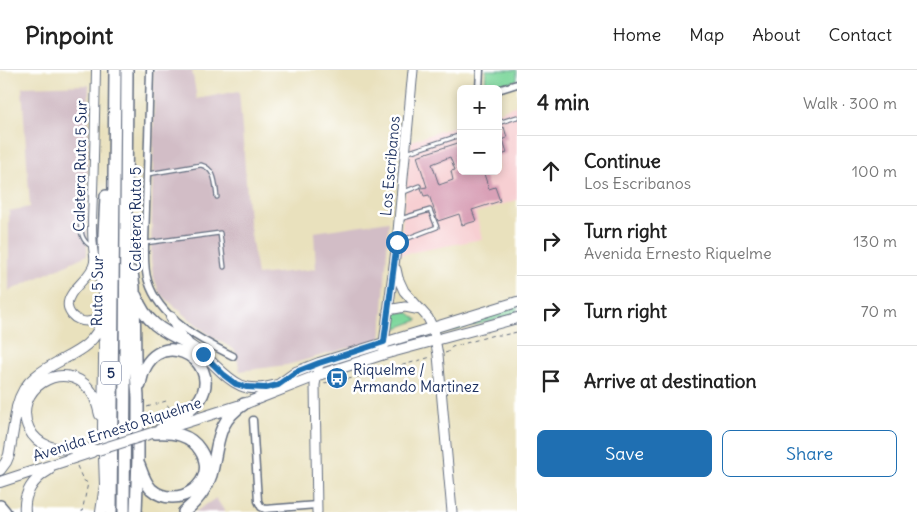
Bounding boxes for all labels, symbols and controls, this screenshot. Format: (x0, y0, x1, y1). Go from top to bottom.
text: Pinpoint (25, 20, 113, 50)
text: Home (613, 23, 661, 46)
text: Map (689, 23, 724, 46)
text: About (752, 23, 800, 46)
text: Contact (828, 23, 892, 46)
map controls (457, 85, 502, 175)
button: + (457, 85, 502, 130)
text: 4 min (537, 89, 589, 116)
text: Walk · 300 m (803, 93, 897, 113)
street label: Caletera Ruta 5 Sur (69, 100, 91, 232)
street label: Los Escribanos (376, 115, 404, 217)
button: − (457, 130, 502, 175)
text: Continue (584, 149, 661, 173)
icon: ahead (537, 157, 565, 185)
text: 100 m (852, 161, 897, 181)
street label: Caletera Ruta 5 (126, 167, 145, 271)
text: Los Escribanos (584, 173, 691, 193)
text: Turn right (584, 219, 667, 243)
icon: right (537, 227, 565, 255)
route start (386, 231, 409, 254)
text: 130 m (853, 231, 897, 251)
text: Avenida Ernesto Riquelme (584, 243, 772, 263)
street label: Ruta 5 Sur (87, 255, 107, 327)
icon: right (537, 297, 565, 325)
text: Turn right (584, 299, 667, 323)
text: 70 m (861, 301, 897, 321)
route end (192, 343, 215, 366)
place label: Riquelme / Armando Martinez (353, 360, 479, 396)
road number: 5 (101, 362, 121, 384)
bus stop icon: Riquelme / Armando Martinez (325, 366, 349, 390)
icon: arrive (537, 367, 565, 395)
text: Arrive at destination (584, 369, 757, 393)
street label: Avenida Ernesto Riquelme (30, 393, 204, 465)
button: Save (537, 430, 712, 477)
button: Share (722, 430, 897, 477)

